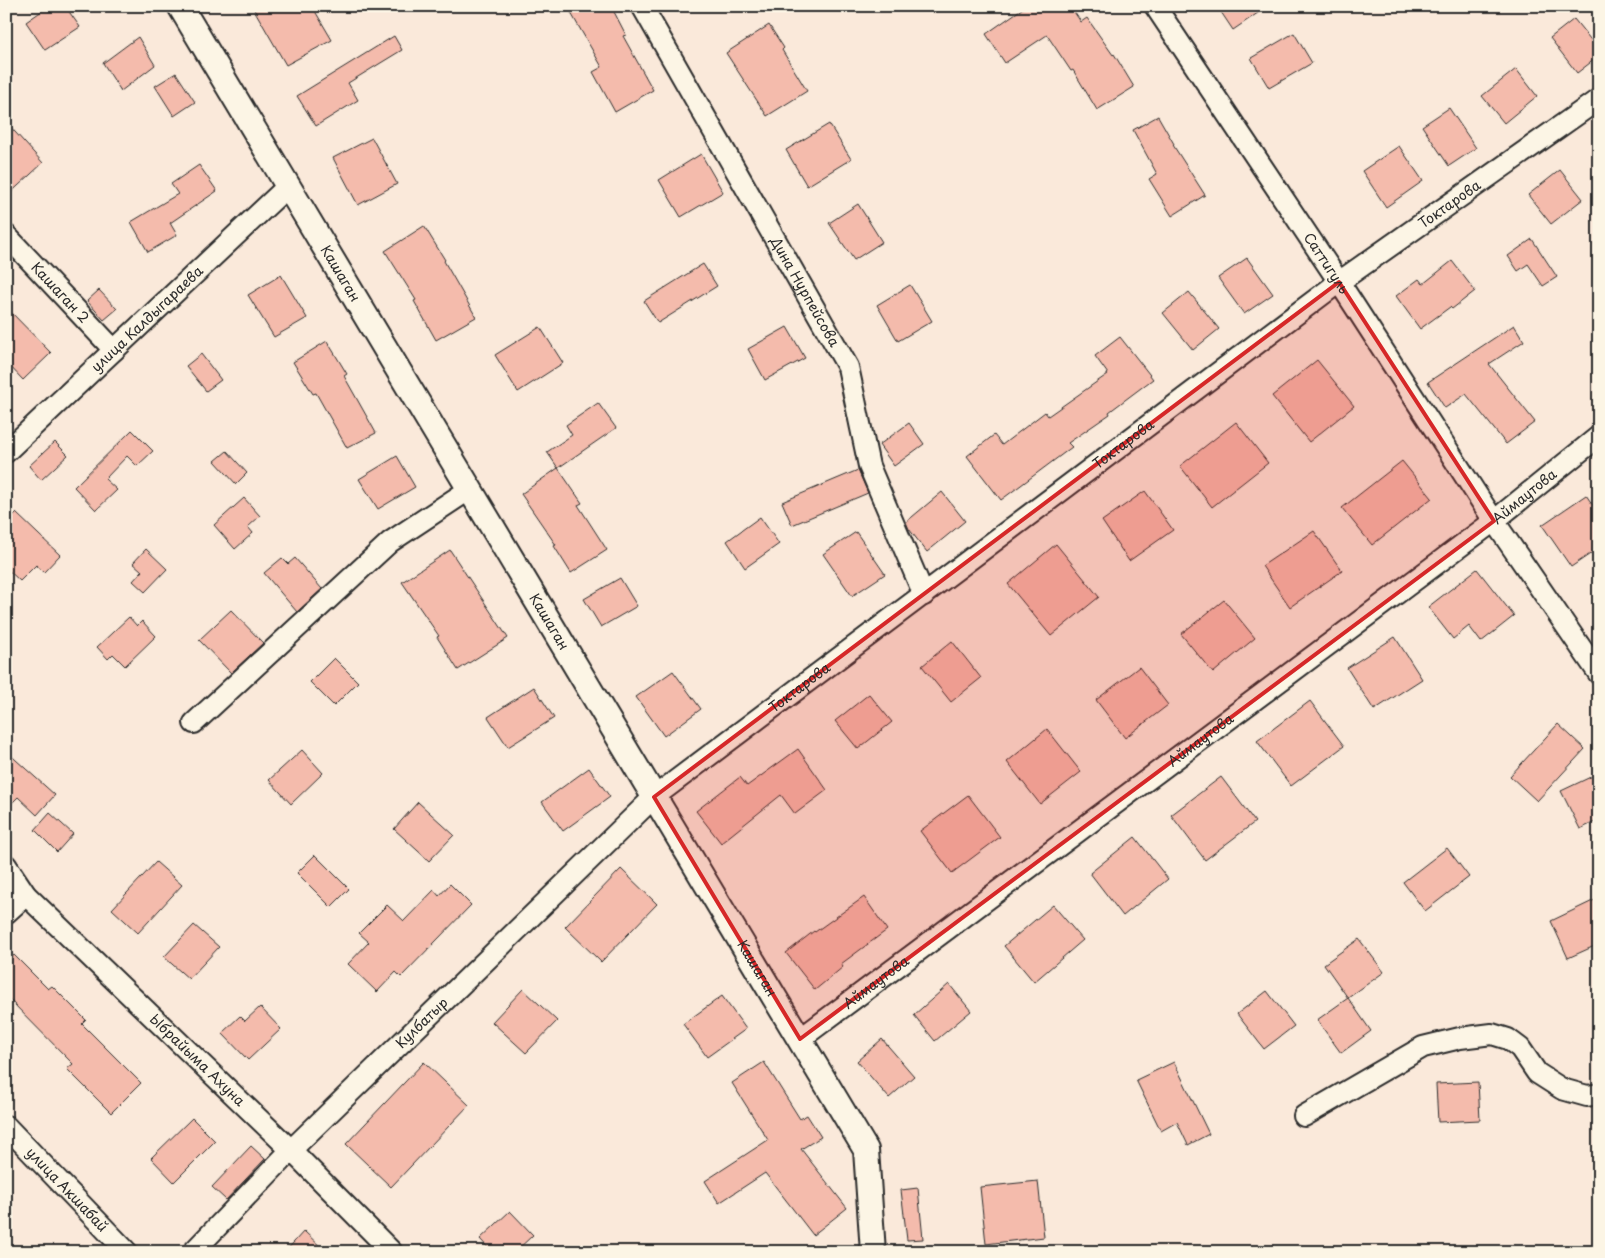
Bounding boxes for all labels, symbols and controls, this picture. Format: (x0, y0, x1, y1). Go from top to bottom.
street label: Токтарова (1414, 174, 1485, 233)
street label: Саттигуль (1299, 228, 1355, 298)
street label: Дина Нурпейсова (765, 232, 845, 351)
street label: Кашаган (316, 241, 366, 306)
street label: Кашаган 2 (27, 257, 94, 327)
street label: улица Калдыгараева (86, 260, 208, 377)
street label: Токтарова (1088, 414, 1158, 474)
street label: Аймаутова (1487, 463, 1561, 529)
street label: Кашаган (525, 589, 575, 654)
street label: Токтарова (764, 657, 835, 717)
street label: Аймаутова (1163, 708, 1238, 771)
street label: Кашаган (732, 936, 783, 1000)
street label: Аймаутова (838, 950, 913, 1013)
street label: Кулбатыр (391, 992, 452, 1053)
street label: Ыбрайыма Ахуна (145, 1009, 250, 1111)
street label: улица Акшабай (22, 1142, 113, 1236)

